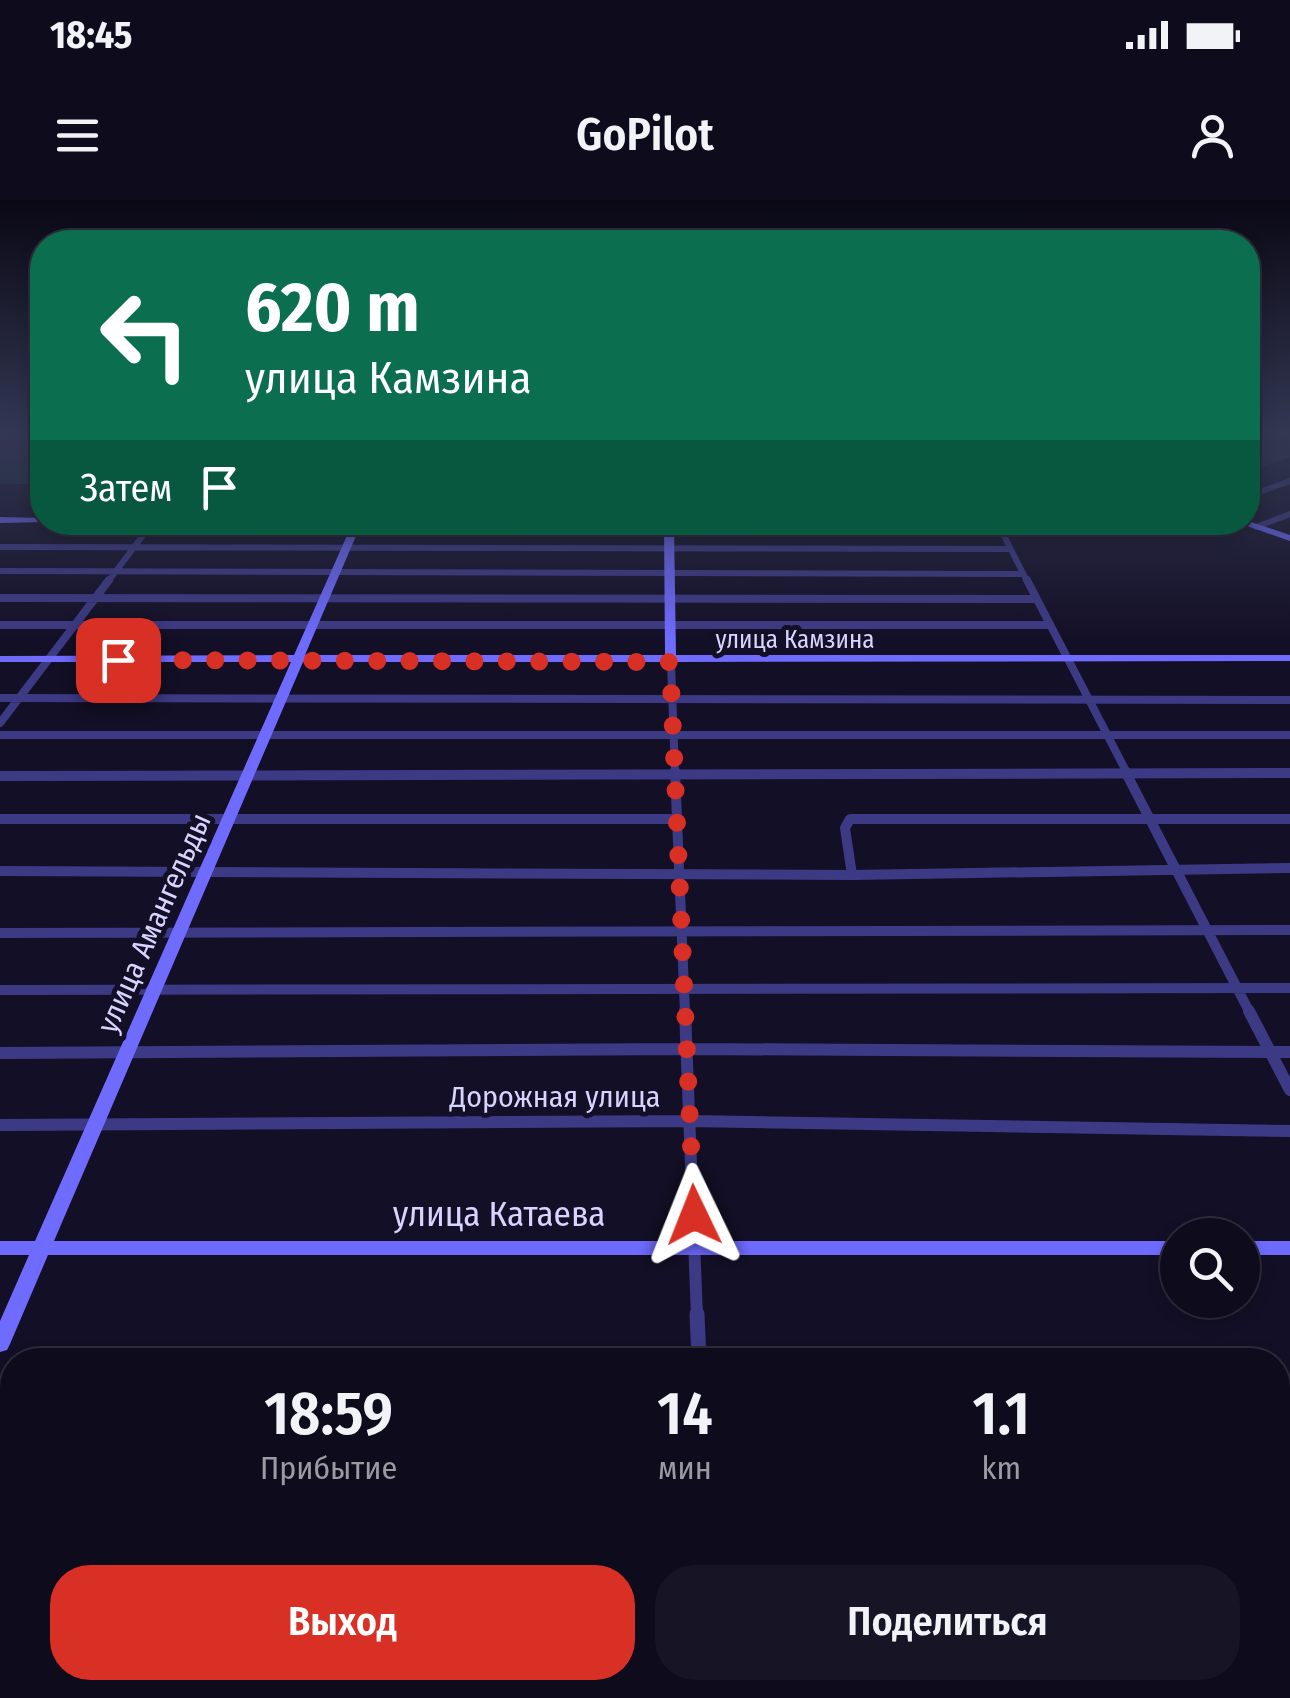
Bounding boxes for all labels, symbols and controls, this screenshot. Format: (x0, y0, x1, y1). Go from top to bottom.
text: 18:45 (50, 12, 132, 58)
icon: menu (50, 108, 105, 163)
text: GoPilot (576, 108, 714, 162)
icon: person (1185, 108, 1240, 163)
text: 620 m (245, 266, 420, 350)
icon: left (80, 270, 210, 400)
text: улица Камзина (245, 351, 532, 405)
icon: arrive (192, 460, 247, 515)
text: Затем (80, 465, 172, 511)
pin (76, 618, 161, 703)
street label: улица Камзина (715, 625, 875, 655)
icon: arrive (91, 633, 146, 688)
street label: улица Амангельды (89, 808, 219, 1038)
street label: Дорожная улица (449, 1079, 660, 1115)
position arrow (642, 1163, 746, 1267)
street label: улица Катаева (393, 1193, 605, 1235)
map controls (1160, 1218, 1260, 1318)
button: search (1160, 1218, 1260, 1318)
text: 18:59 (264, 1378, 393, 1450)
text: 14 (657, 1378, 713, 1450)
text: 1.1 (973, 1378, 1030, 1450)
text: Прибытие (260, 1449, 397, 1487)
text: мин (658, 1449, 712, 1487)
text: km (982, 1449, 1021, 1487)
button: Выход (50, 1565, 635, 1680)
button: Поделиться (655, 1565, 1240, 1680)

